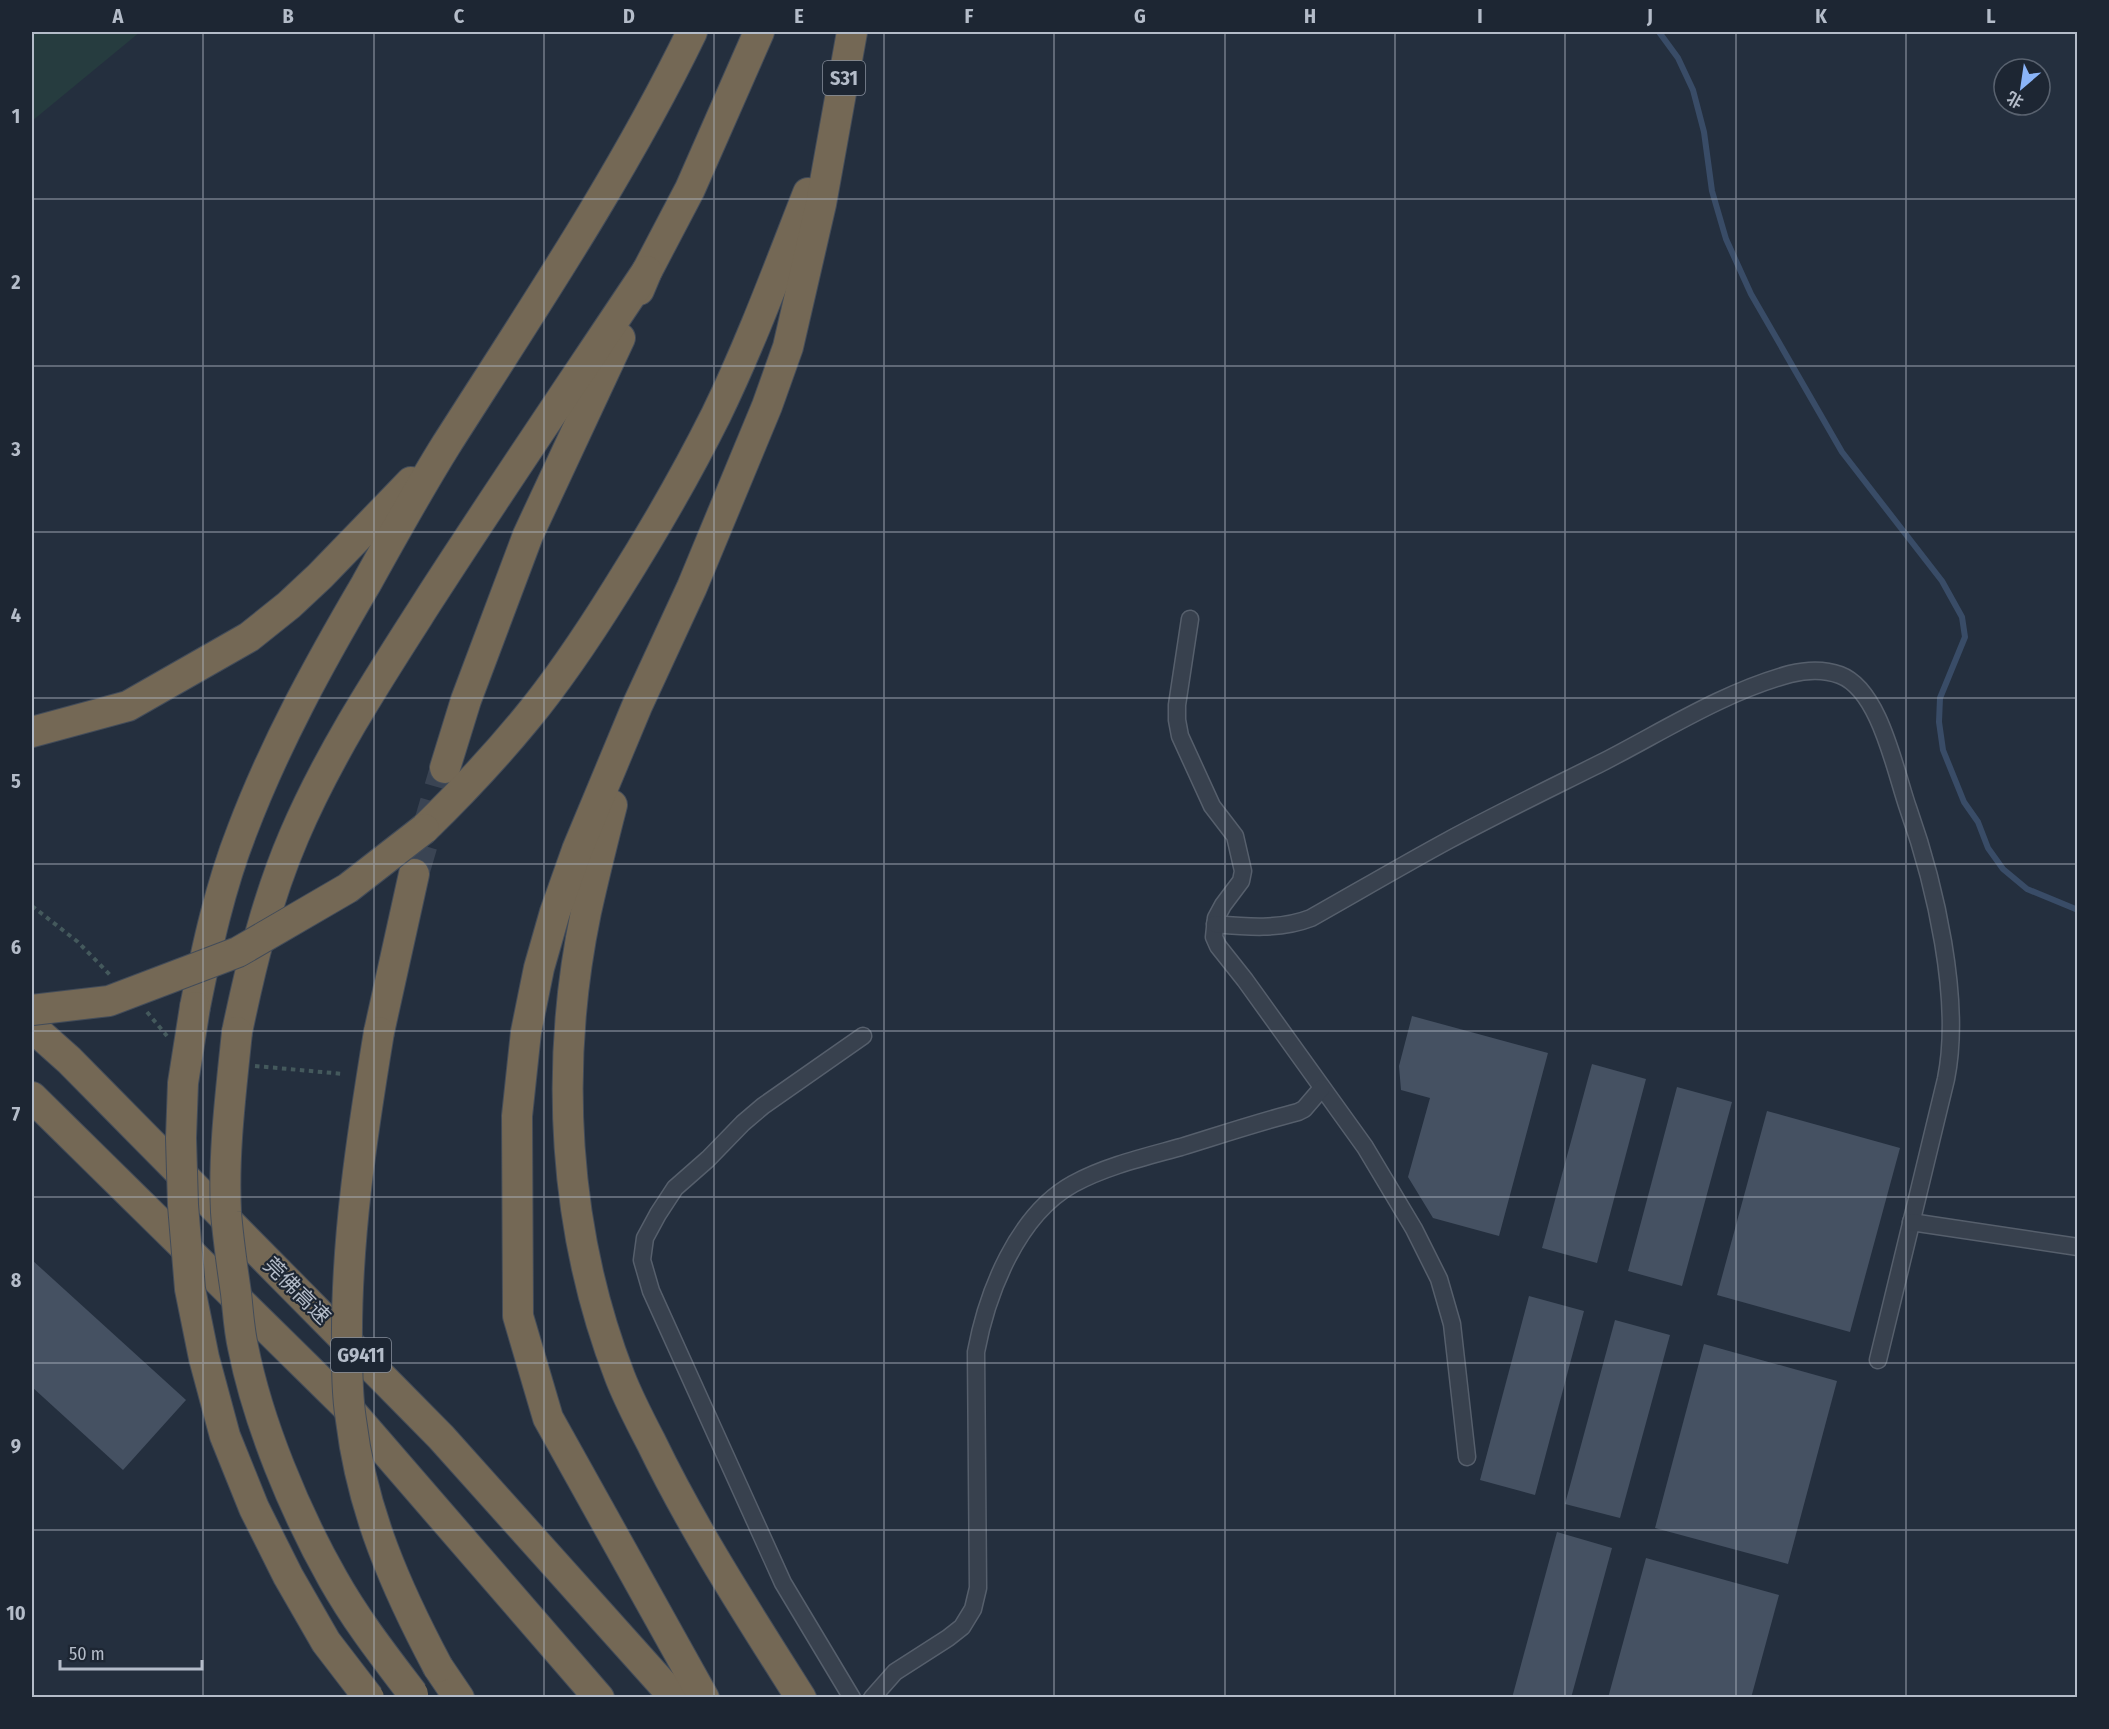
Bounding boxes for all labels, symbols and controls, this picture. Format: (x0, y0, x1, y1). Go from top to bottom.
text: A (112, 4, 125, 28)
text: B (282, 4, 294, 28)
text: C (454, 4, 465, 28)
text: D (623, 4, 635, 28)
text: E (794, 4, 804, 28)
text: F (965, 4, 974, 28)
text: G (1134, 4, 1146, 28)
text: H (1304, 4, 1316, 28)
text: I (1477, 4, 1483, 28)
text: J (1646, 4, 1653, 28)
text: K (1815, 4, 1827, 28)
text: L (1986, 4, 1996, 28)
north arrow (1992, 57, 2052, 117)
road number: S31 (823, 61, 865, 95)
text: 北 (2003, 87, 2027, 112)
text: 1 (12, 104, 20, 128)
text: 2 (10, 270, 21, 294)
text: 3 (10, 437, 21, 461)
text: 4 (11, 603, 21, 627)
text: 5 (11, 769, 21, 793)
text: 6 (11, 935, 21, 959)
text: 7 (12, 1102, 21, 1126)
street label: 莞佛高速 (258, 1252, 336, 1330)
text: 8 (11, 1268, 22, 1292)
road number: G9411 (331, 1338, 391, 1372)
text: 9 (11, 1434, 21, 1458)
text: 10 (6, 1601, 26, 1625)
scale bar (60, 1633, 202, 1671)
text: 50 m (69, 1643, 105, 1665)

